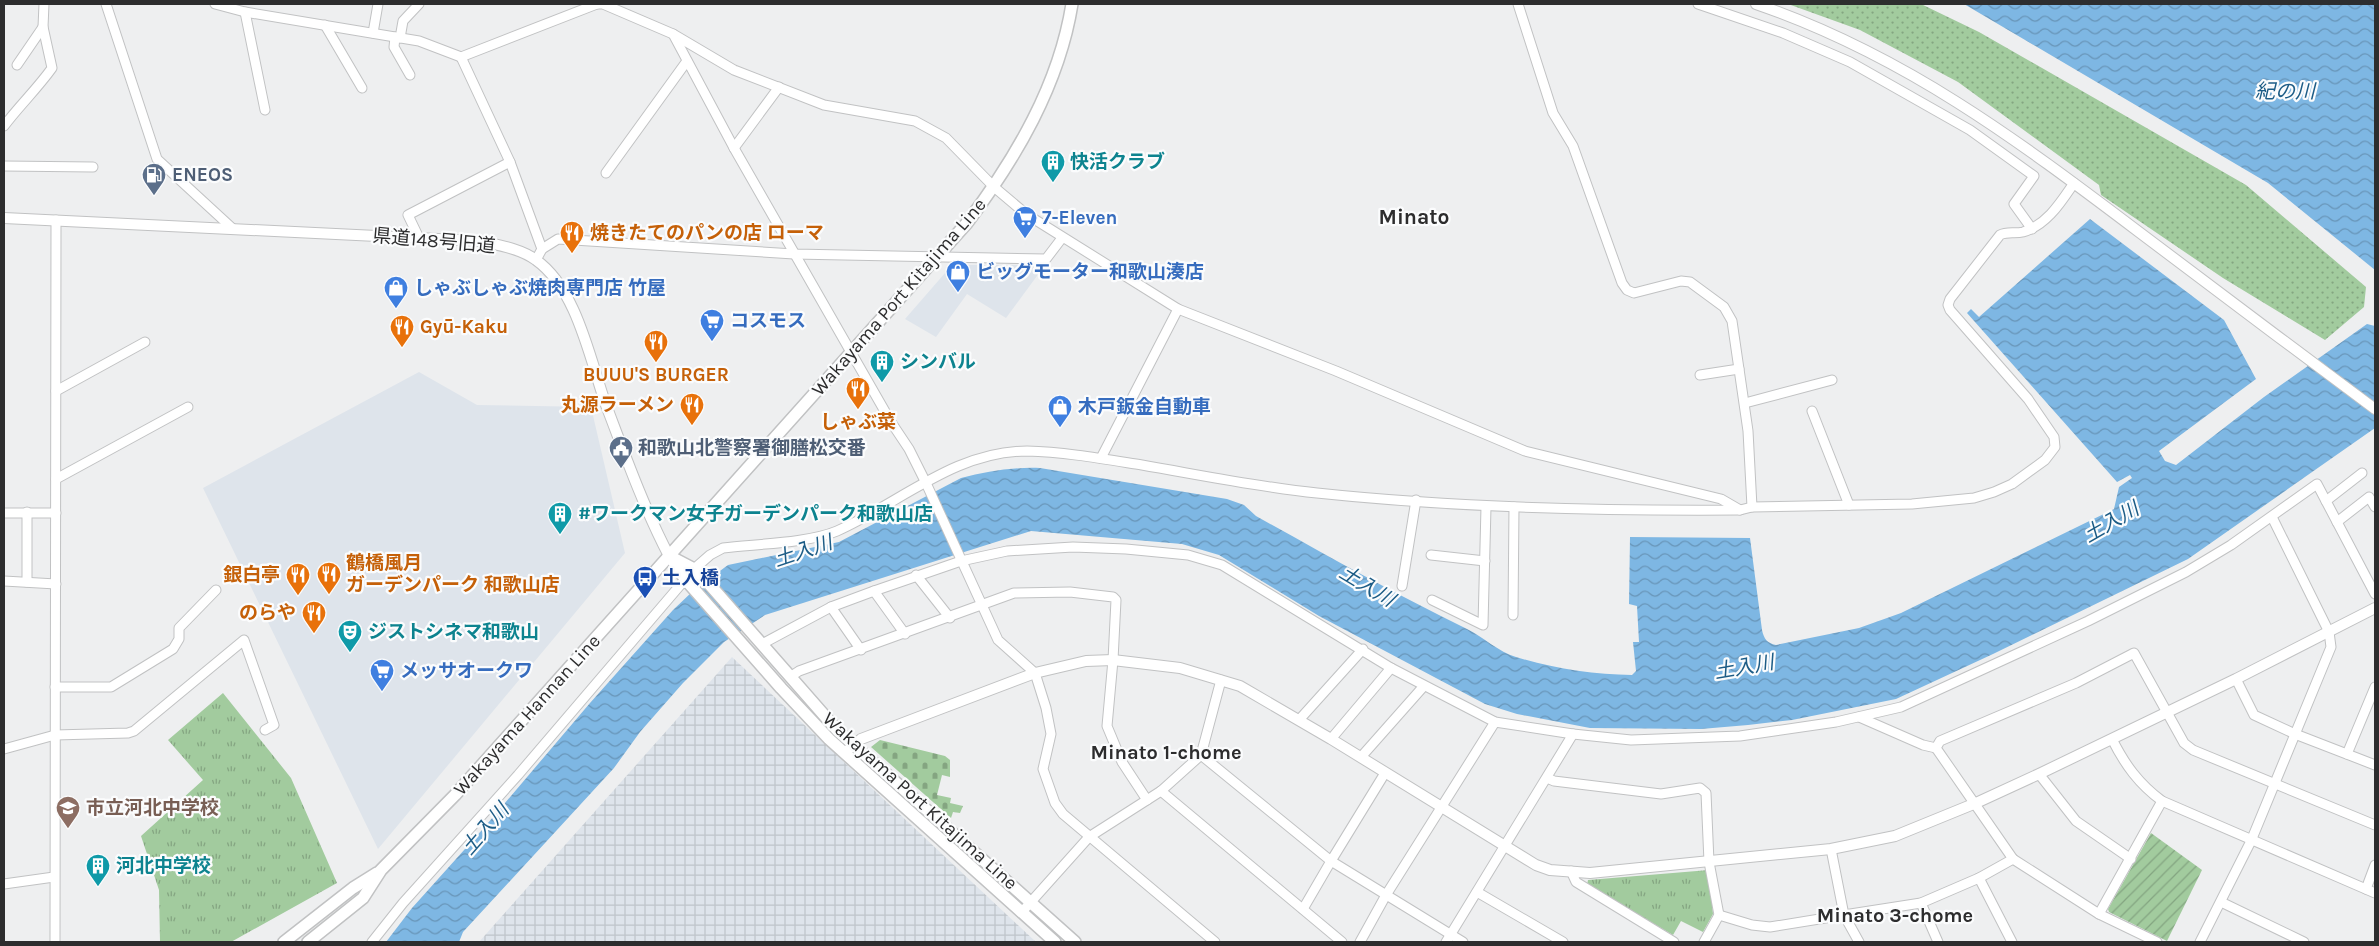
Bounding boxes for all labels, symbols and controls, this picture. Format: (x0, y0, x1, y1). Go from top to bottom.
water label: 紀の川 (2255, 80, 2317, 103)
building icon: 快活クラブ (1040, 149, 1066, 183)
place label: 快活クラブ (1070, 151, 1165, 173)
fuel station icon: ENEOS (141, 162, 167, 196)
place label: ENEOS (172, 164, 233, 186)
street label: Wakayama Port Kitajima Line (807, 194, 991, 400)
supermarket icon: 7-Eleven (1012, 205, 1038, 239)
district label: Minato (1379, 205, 1449, 229)
place label: 7-Eleven (1042, 207, 1117, 229)
restaurant icon: 焼きたてのパンの店 ローマ (559, 220, 585, 254)
place label: 焼きたてのパンの店 ローマ (590, 222, 824, 244)
street label: 県道148号旧道 (371, 225, 497, 257)
shop icon: ビッグモーター和歌山湊店 (945, 259, 971, 293)
place label: ビッグモーター和歌山湊店 (976, 261, 1204, 283)
shop icon: しゃぶしゃぶ焼肉専門店 竹屋 (383, 275, 409, 309)
place label: しゃぶしゃぶ焼肉専門店 竹屋 (414, 277, 666, 299)
supermarket icon: コスモス (699, 308, 725, 342)
place label: コスモス (730, 310, 806, 332)
restaurant icon: Gyū-Kaku (389, 314, 415, 348)
place label: Gyū-Kaku (420, 316, 508, 338)
restaurant icon: BUUU'S BURGER (643, 329, 669, 363)
building icon: シンバル (869, 349, 895, 383)
place label: シンバル (900, 351, 976, 373)
place label: BUUU'S BURGER (583, 364, 729, 386)
restaurant icon: しゃぶ菜 (845, 376, 871, 410)
restaurant icon: 丸源ラーメン (679, 392, 705, 426)
place label: 丸源ラーメン (561, 394, 674, 416)
shop icon: 木戸鈑金自動車 (1047, 394, 1073, 428)
place label: 木戸鈑金自動車 (1078, 396, 1211, 418)
place label: しゃぶ菜 (820, 411, 896, 433)
public building icon: 和歌山北警察署御膳松交番 (608, 435, 634, 469)
place label: 和歌山北警察署御膳松交番 (638, 437, 866, 459)
water label: 土入川 (2079, 496, 2144, 547)
building icon: #ワークマン女子ガーデンパーク和歌山店 (547, 501, 573, 535)
place label: #ワークマン女子ガーデンパーク和歌山店 (578, 503, 933, 525)
water label: 土入川 (771, 530, 837, 571)
place label: 鶴橋風月 ガーデンパーク 和歌山店 (346, 552, 560, 596)
restaurant icon: 鶴橋風月 ガーデンパーク 和歌山店 (316, 561, 342, 595)
water label: 土入川 (1335, 561, 1400, 612)
restaurant icon: 銀白亭 (285, 562, 311, 596)
place label: 銀白亭 (223, 564, 280, 586)
bus stop icon: 土入橋 (632, 565, 658, 599)
place label: 土入橋 (662, 567, 719, 589)
restaurant icon: のらや (301, 600, 327, 634)
place label: のらや (239, 602, 296, 624)
theatre icon: ジストシネマ和歌山 (337, 619, 363, 653)
place label: ジストシネマ和歌山 (368, 621, 539, 643)
street label: Wakayama Hannan Line (449, 630, 605, 800)
water label: 土入川 (1712, 650, 1778, 684)
supermarket icon: メッサオークワ (369, 658, 395, 692)
place label: メッサオークワ (400, 660, 533, 682)
street label: Wakayama Port Kitajima Line (818, 708, 1022, 894)
district label: Minato 1-chome (1090, 741, 1242, 764)
school or university icon: 市立河北中学校 (55, 795, 81, 829)
place label: 市立河北中学校 (86, 797, 219, 819)
water label: 土入川 (457, 797, 515, 859)
building icon: 河北中学校 (85, 853, 111, 887)
place label: 河北中学校 (116, 855, 211, 877)
district label: Minato 3-chome (1817, 904, 1973, 927)

